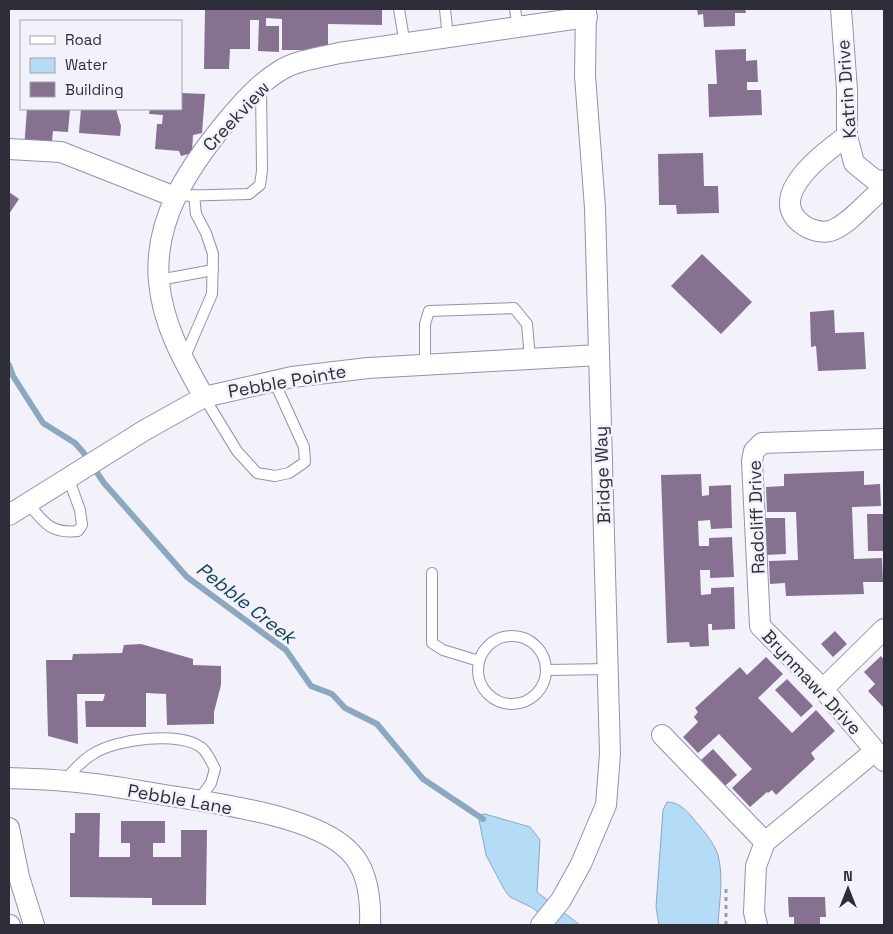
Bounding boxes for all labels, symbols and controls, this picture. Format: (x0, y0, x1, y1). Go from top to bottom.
legend (20, 20, 182, 110)
text: Road (65, 30, 102, 49)
street label: Katrin Drive (831, 39, 861, 139)
text: Water (65, 55, 108, 74)
street label: Creekview (198, 76, 274, 156)
text: Building (65, 80, 124, 99)
street label: Pebble Pointe (226, 359, 348, 403)
street label: Bridge Way (589, 426, 615, 524)
street label: Radcliff Drive (743, 460, 769, 574)
water label: Pebble Creek (191, 556, 303, 651)
street label: Brynmawr Drive (757, 625, 867, 739)
street label: Pebble Lane (126, 778, 234, 820)
north arrow (823, 864, 873, 914)
text: N (843, 867, 853, 885)

